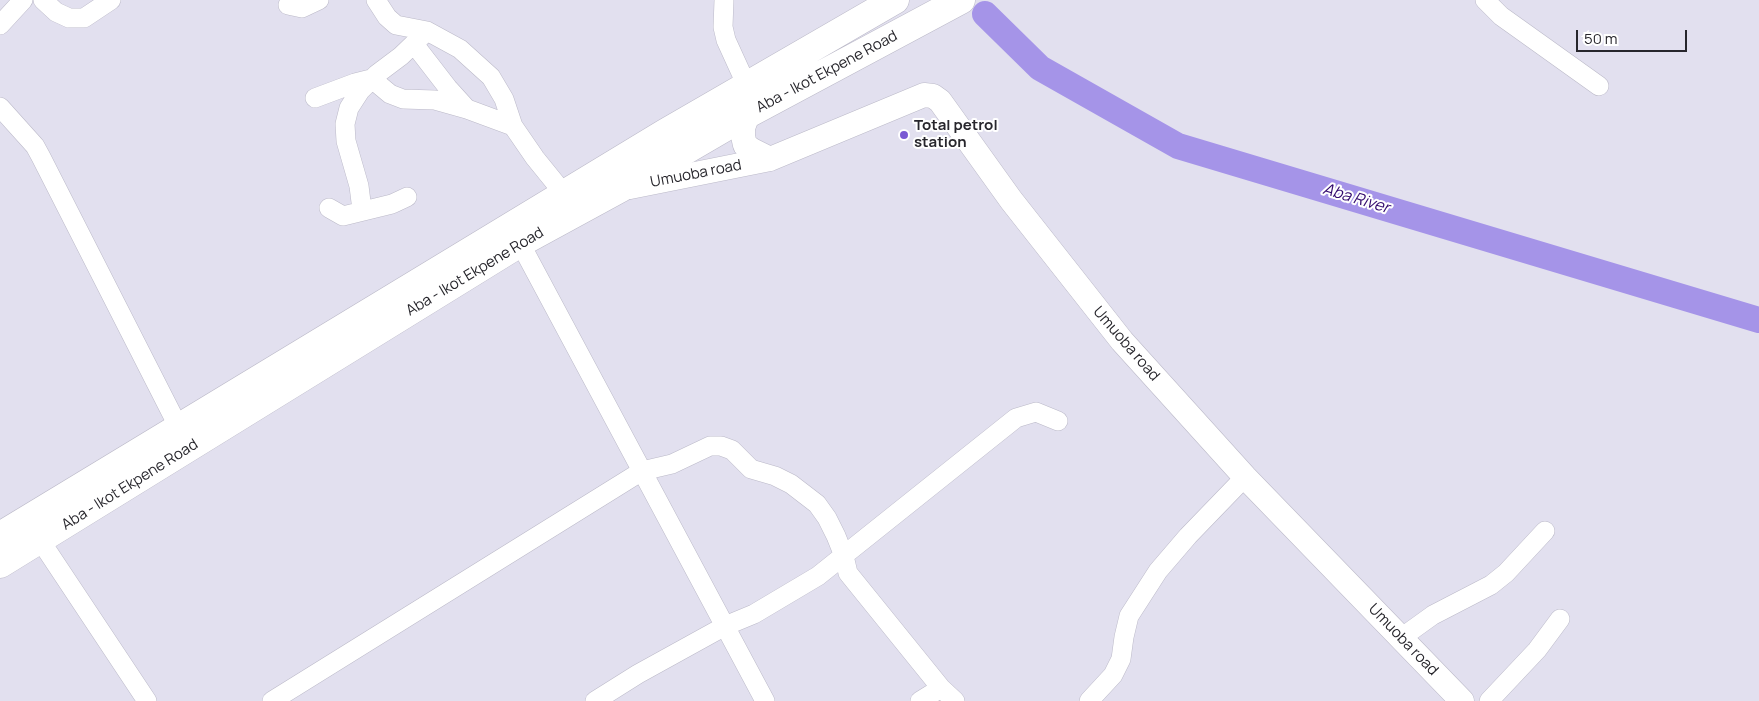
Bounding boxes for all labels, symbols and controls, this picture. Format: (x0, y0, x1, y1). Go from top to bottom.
scale bar (1579, 20, 1690, 52)
street label: Aba - Ikot Ekpene Road (753, 27, 901, 117)
text: 50 m (1584, 28, 1618, 49)
place label: Total petrol station (914, 117, 998, 152)
marker: Total petrol station (898, 129, 910, 141)
street label: Umuoba road (649, 156, 743, 192)
water label: Aba River (1320, 180, 1392, 218)
street label: Aba - Ikot Ekpene Road (403, 224, 547, 320)
street label: Umuoba road (1089, 303, 1163, 385)
street label: Aba - Ikot Ekpene Road (59, 436, 201, 534)
street label: Umuoba road (1364, 600, 1442, 680)

